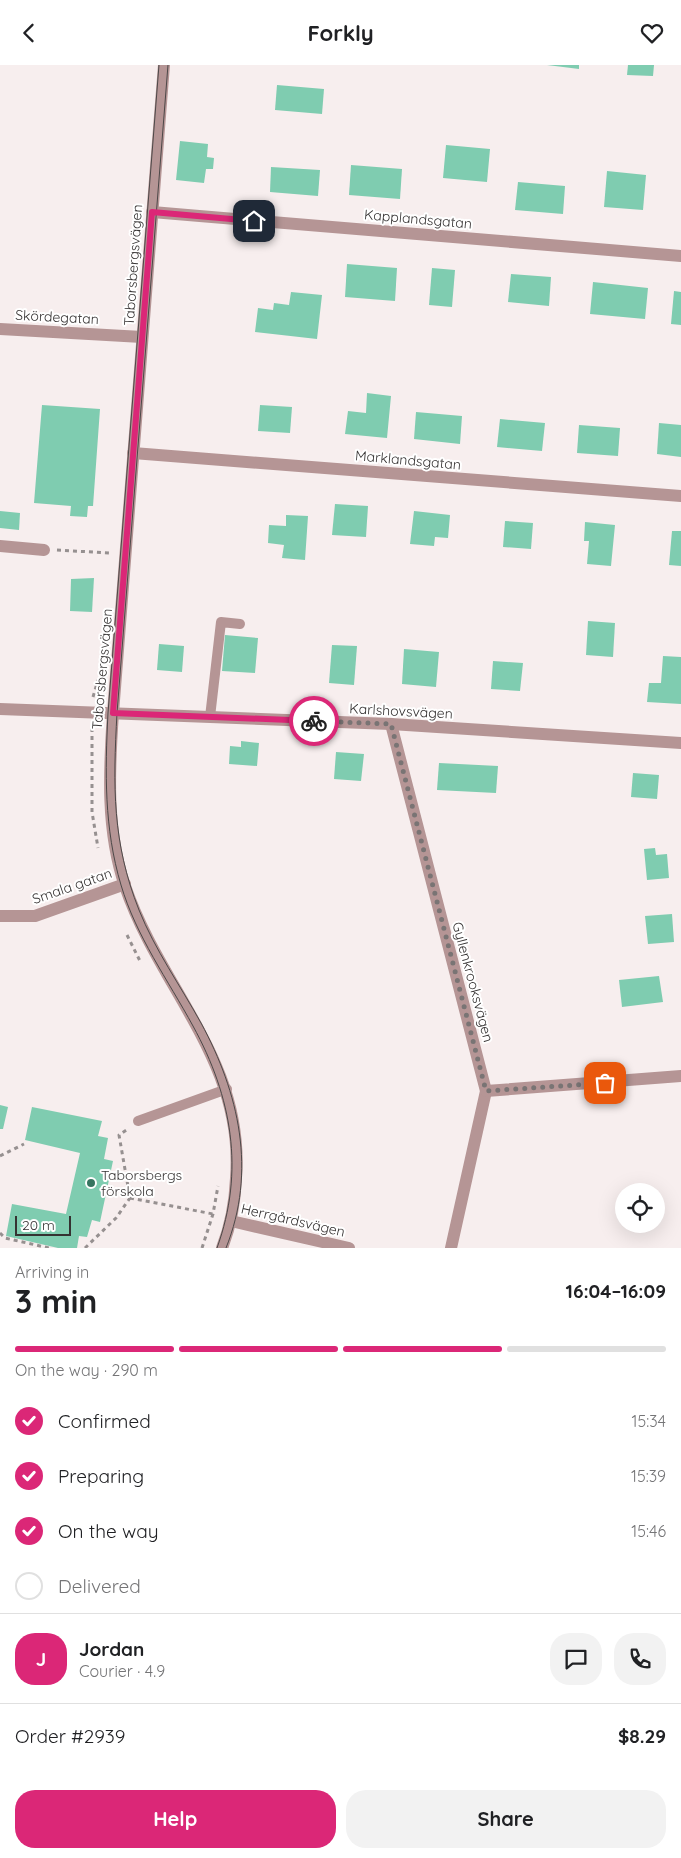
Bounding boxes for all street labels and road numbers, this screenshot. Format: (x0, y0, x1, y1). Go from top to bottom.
street label: Taborsbergsvägen (120, 204, 146, 326)
street label: Kapplandsgatan (363, 205, 473, 233)
street label: Skördegatan (15, 306, 99, 328)
street label: Marklandsgatan (354, 446, 462, 474)
street label: Taborsbergsvägen (88, 608, 116, 730)
street label: Karlshovsvägen (349, 699, 453, 723)
street label: Smala gatan (30, 864, 114, 908)
street label: Gyllenkrooksvägen (448, 920, 498, 1044)
street label: Herrgårdsvägen (239, 1199, 347, 1241)

